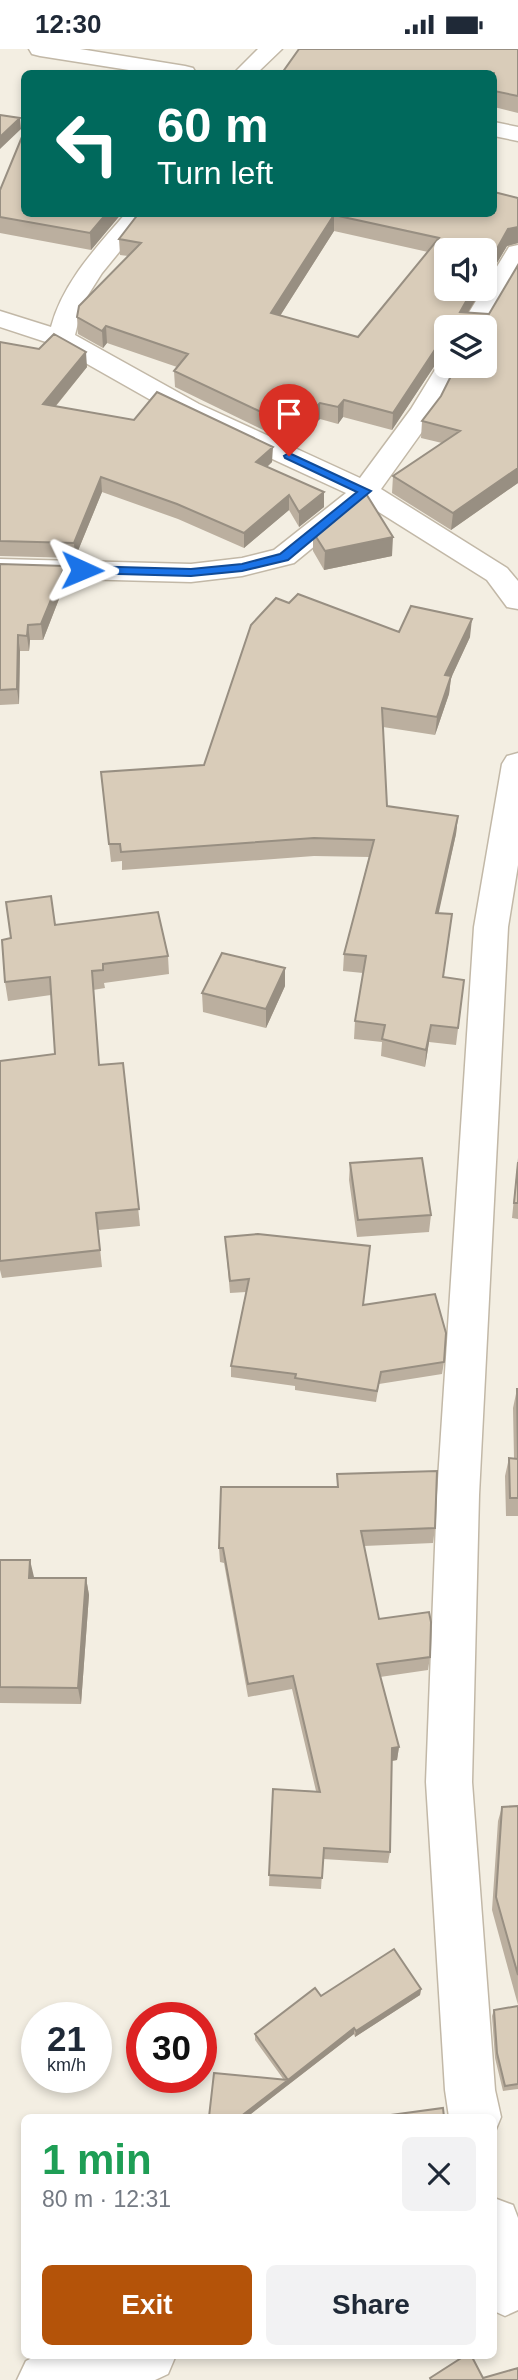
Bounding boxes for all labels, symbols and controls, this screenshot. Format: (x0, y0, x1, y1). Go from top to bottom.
text: 12:30 (35, 9, 102, 39)
icon: left (42, 98, 133, 189)
text: 60 m (157, 98, 269, 152)
text: Turn left (157, 155, 273, 191)
map controls (434, 238, 497, 378)
button: sound (434, 238, 497, 301)
button: layers (434, 315, 497, 378)
pin (259, 384, 319, 456)
icon: arrive (270, 395, 308, 433)
position arrow (45, 533, 119, 607)
speed limit sign: 30 (126, 2002, 217, 2093)
text: 21 (47, 2019, 86, 2058)
text: km/h (47, 2055, 86, 2075)
text: 1 min (42, 2136, 152, 2183)
button: close (402, 2137, 476, 2211)
text: 80 m · 12:31 (42, 2186, 171, 2212)
button: Exit (42, 2265, 252, 2345)
button: Share (266, 2265, 476, 2345)

